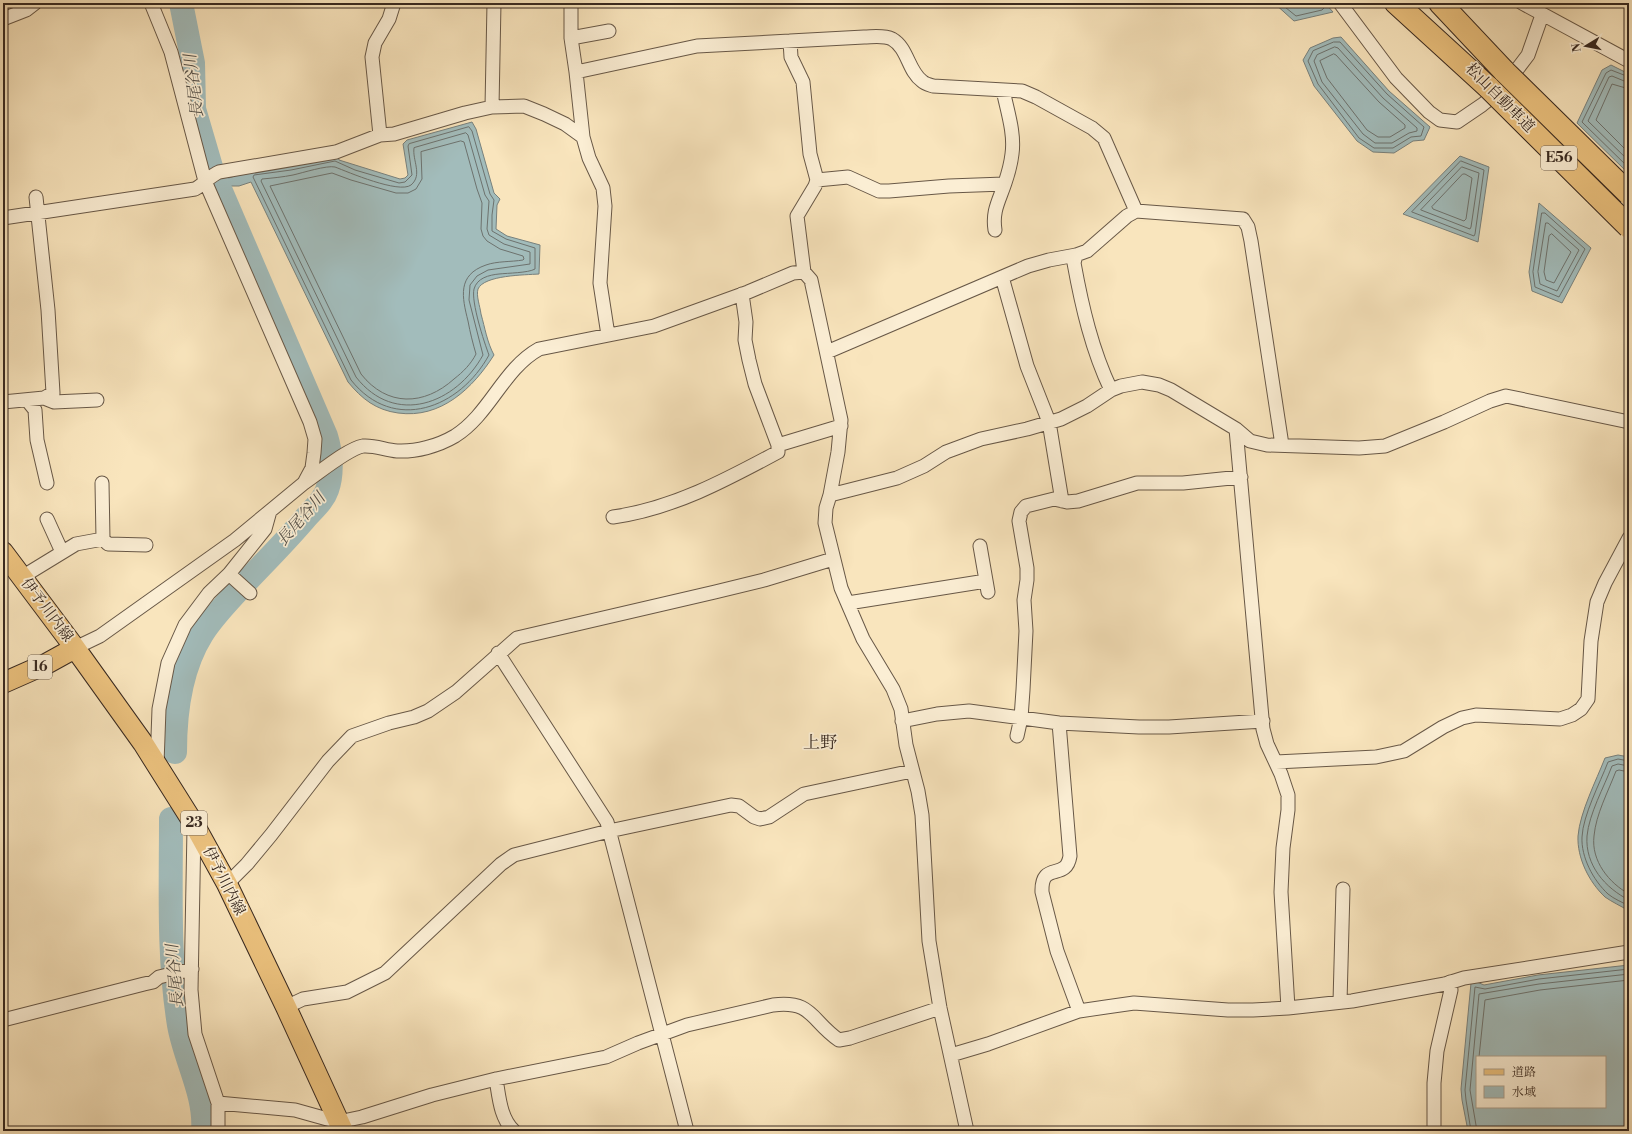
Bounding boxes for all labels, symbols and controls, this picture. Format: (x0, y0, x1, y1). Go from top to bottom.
north arrow (1566, 26, 1606, 66)
text: N (1569, 42, 1585, 53)
water label: 長尾谷川 (180, 51, 208, 119)
street label: 松山自動車道 (1461, 59, 1539, 137)
road number: E56 (1541, 146, 1577, 170)
water label: 長尾谷川 (272, 487, 331, 550)
street label: 伊予川内線 (17, 574, 77, 646)
road number: 16 (28, 655, 52, 679)
district label: 上野 (803, 732, 837, 754)
road number: 23 (181, 811, 207, 835)
street label: 伊予川内線 (199, 843, 249, 919)
water label: 長尾谷川 (162, 941, 188, 1009)
legend (1476, 1056, 1606, 1108)
text: 道路 (1512, 1065, 1536, 1080)
text: 水域 (1512, 1085, 1536, 1100)

